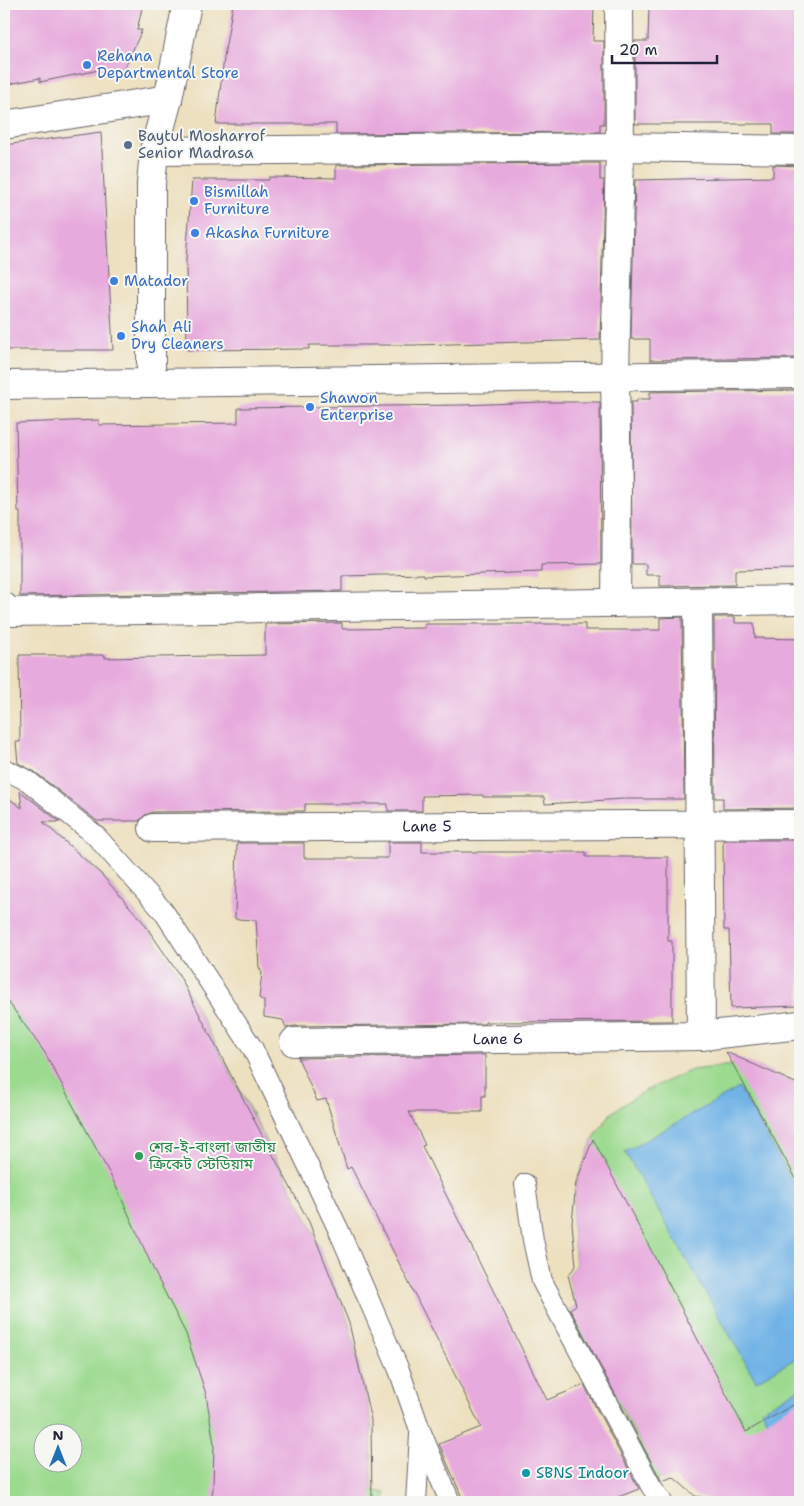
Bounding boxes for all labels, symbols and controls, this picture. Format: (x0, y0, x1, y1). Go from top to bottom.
scale bar (612, 32, 716, 64)
text: 20 m (619, 40, 658, 60)
place label: Rehana Departmental Store (97, 46, 239, 83)
marker: Rehana Departmental Store (81, 59, 93, 71)
place label: Baytul Mosharrof Senior Madrasa (138, 126, 266, 163)
marker: Baytul Mosharrof Senior Madrasa (122, 139, 134, 151)
place label: Bismillah Furniture (204, 182, 270, 219)
marker: Bismillah Furniture (188, 195, 200, 207)
place label: Akasha Furniture (205, 223, 330, 243)
marker: Akasha Furniture (189, 227, 201, 239)
place label: Matador (124, 271, 188, 291)
marker: Matador (108, 275, 120, 287)
place label: Shah Ali Dry Cleaners (131, 317, 224, 354)
marker: Shah Ali Dry Cleaners (115, 330, 127, 342)
place label: Shawon Enterprise (320, 388, 394, 425)
marker: Shawon Enterprise (304, 401, 316, 413)
street label: Lane 5 (402, 816, 452, 836)
street label: Lane 6 (472, 1029, 523, 1049)
place label: শের-ই-বাংলা জাতীয় ক্রিকেট স্টেডিয়াম (148, 1137, 277, 1174)
marker: শের-ই-বাংলা জাতীয় ক্রিকেট স্টেডিয়াম (133, 1150, 145, 1162)
north arrow (32, 1424, 82, 1474)
text: N (52, 1426, 64, 1444)
place label: SBNS Indoor (536, 1463, 629, 1483)
marker: SBNS Indoor (520, 1467, 532, 1479)

